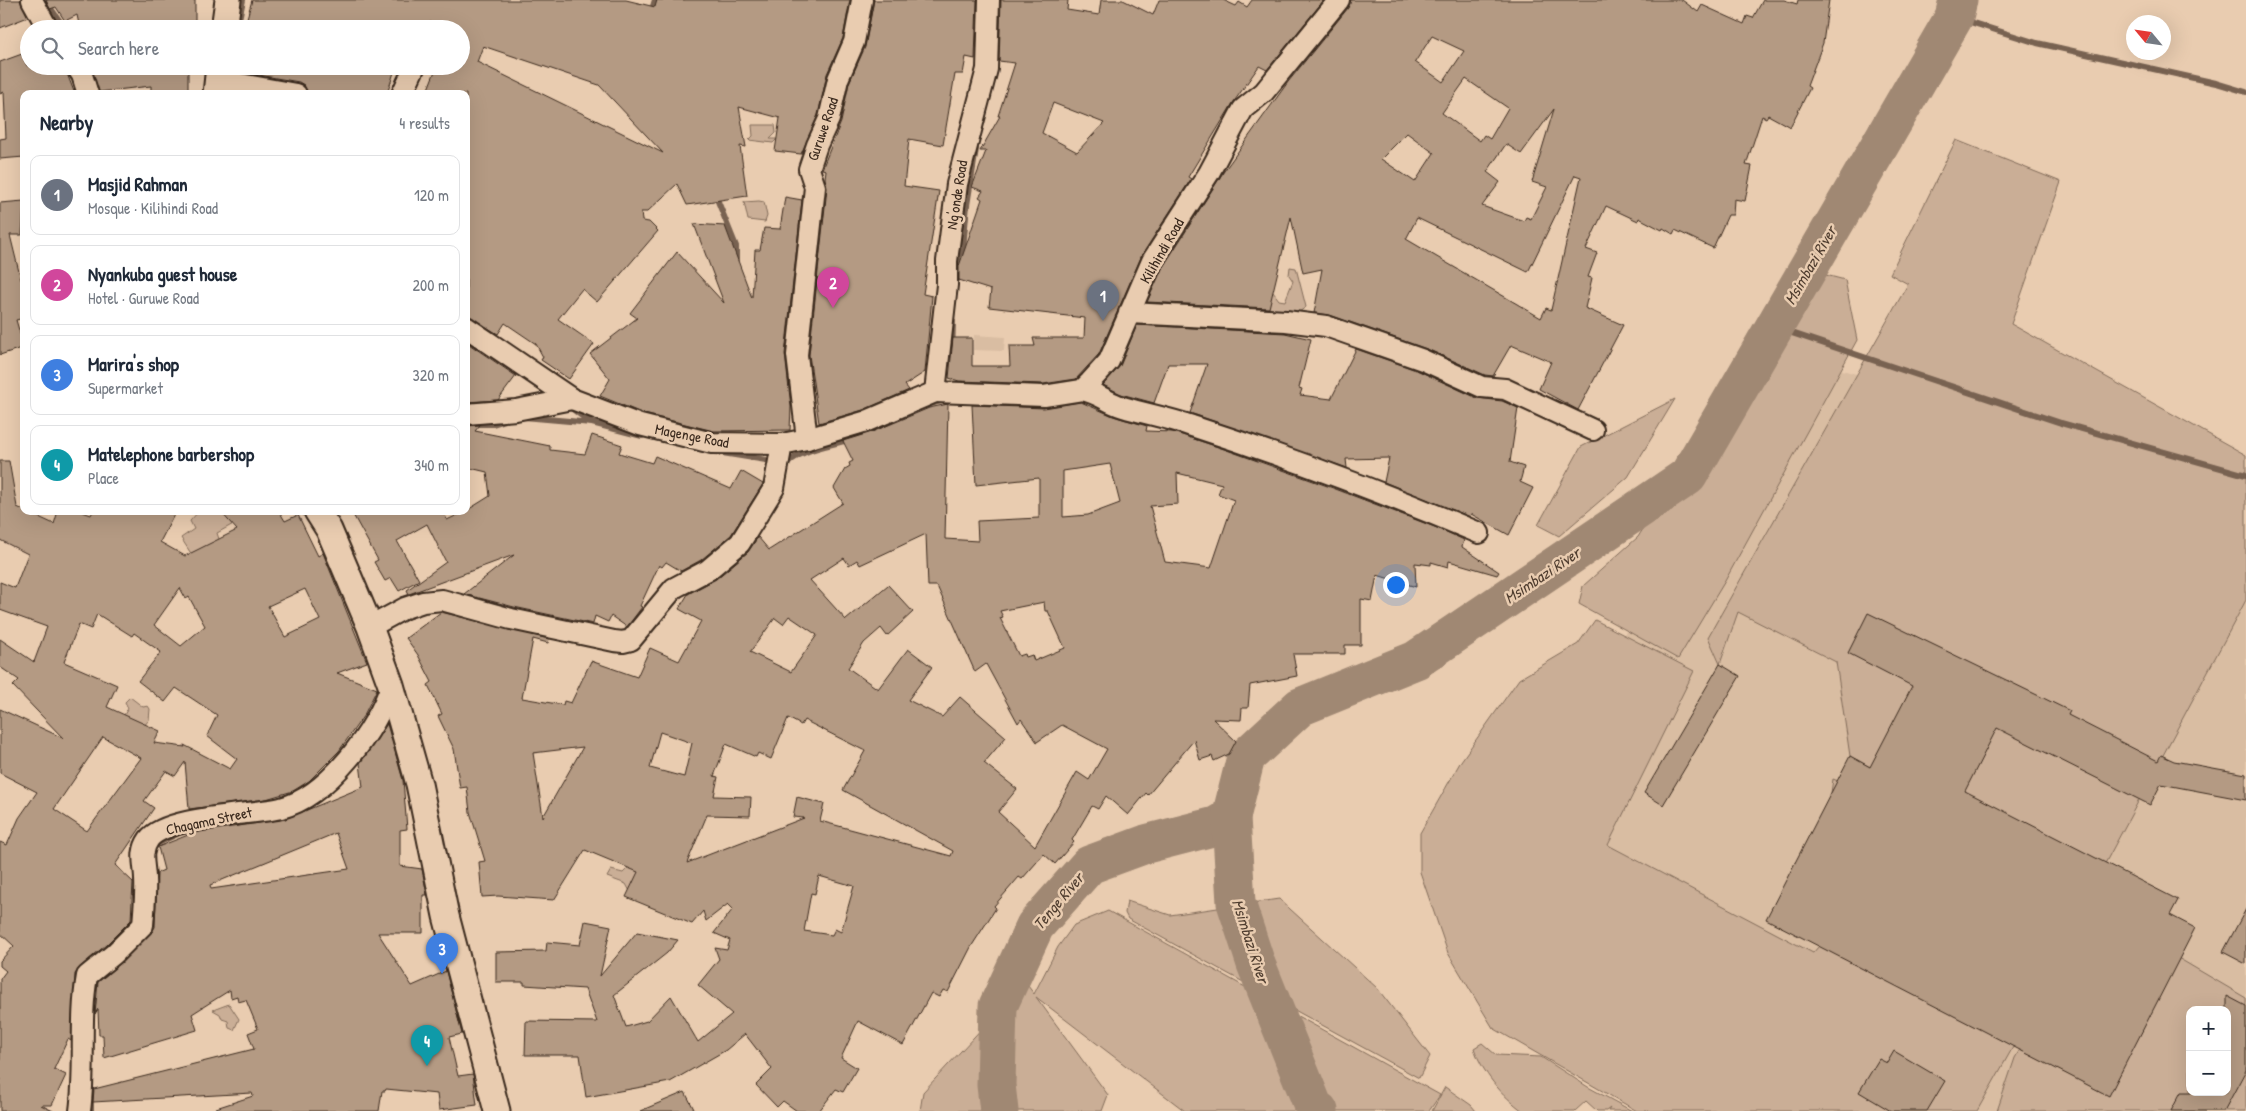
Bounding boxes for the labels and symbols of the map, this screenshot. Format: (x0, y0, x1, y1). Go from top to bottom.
north arrow (2126, 15, 2171, 60)
street label: Guruwe Road (802, 94, 843, 163)
street label: Ng'onde Road (941, 159, 972, 231)
street label: Kilihindi Road (1134, 214, 1189, 287)
water label: Msimbazi River (1779, 220, 1842, 308)
pin: 2 (817, 267, 849, 308)
pin: 1 (1087, 280, 1119, 321)
street label: Magenge Road (653, 418, 731, 453)
water label: Msimbazi River (1500, 541, 1586, 608)
your location (1383, 572, 1409, 598)
street label: Chagama Street (164, 801, 255, 840)
water label: Tenge River (1028, 866, 1089, 934)
water label: Msimbazi River (1227, 896, 1275, 987)
pin: 3 (426, 933, 458, 974)
pin: 4 (411, 1025, 443, 1066)

